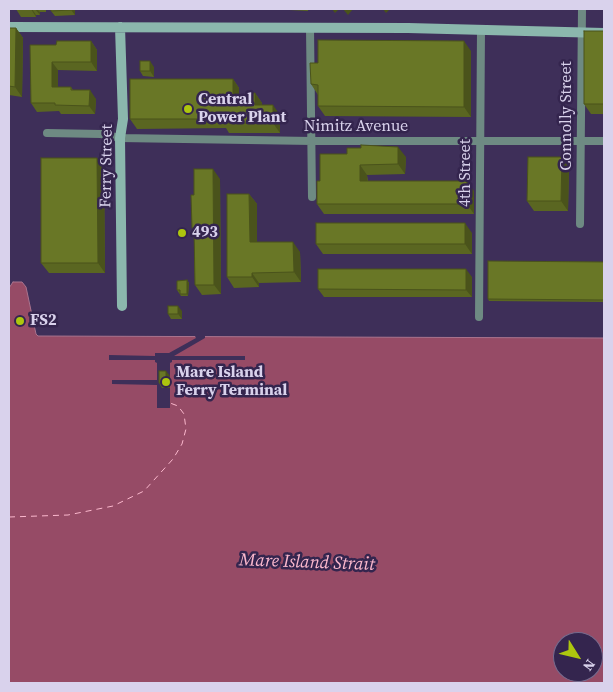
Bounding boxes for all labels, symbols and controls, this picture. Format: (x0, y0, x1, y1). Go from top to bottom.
street label: Connolly Street (557, 61, 577, 171)
place label: Central Power Plant (198, 90, 286, 128)
marker: Central Power Plant (182, 103, 194, 115)
street label: Nimitz Avenue (304, 117, 408, 137)
street label: Ferry Street (97, 124, 117, 208)
street label: 4th Street (456, 139, 476, 207)
place label: 493 (192, 223, 218, 243)
marker: 493 (176, 227, 188, 239)
place label: FS2 (30, 311, 57, 331)
marker: FS2 (14, 315, 26, 327)
place label: Mare Island Ferry Terminal (176, 363, 288, 401)
marker: Mare Island Ferry Terminal (160, 376, 172, 388)
water label: Mare Island Strait (239, 550, 375, 576)
north arrow (553, 632, 603, 682)
text: N (578, 655, 600, 675)

